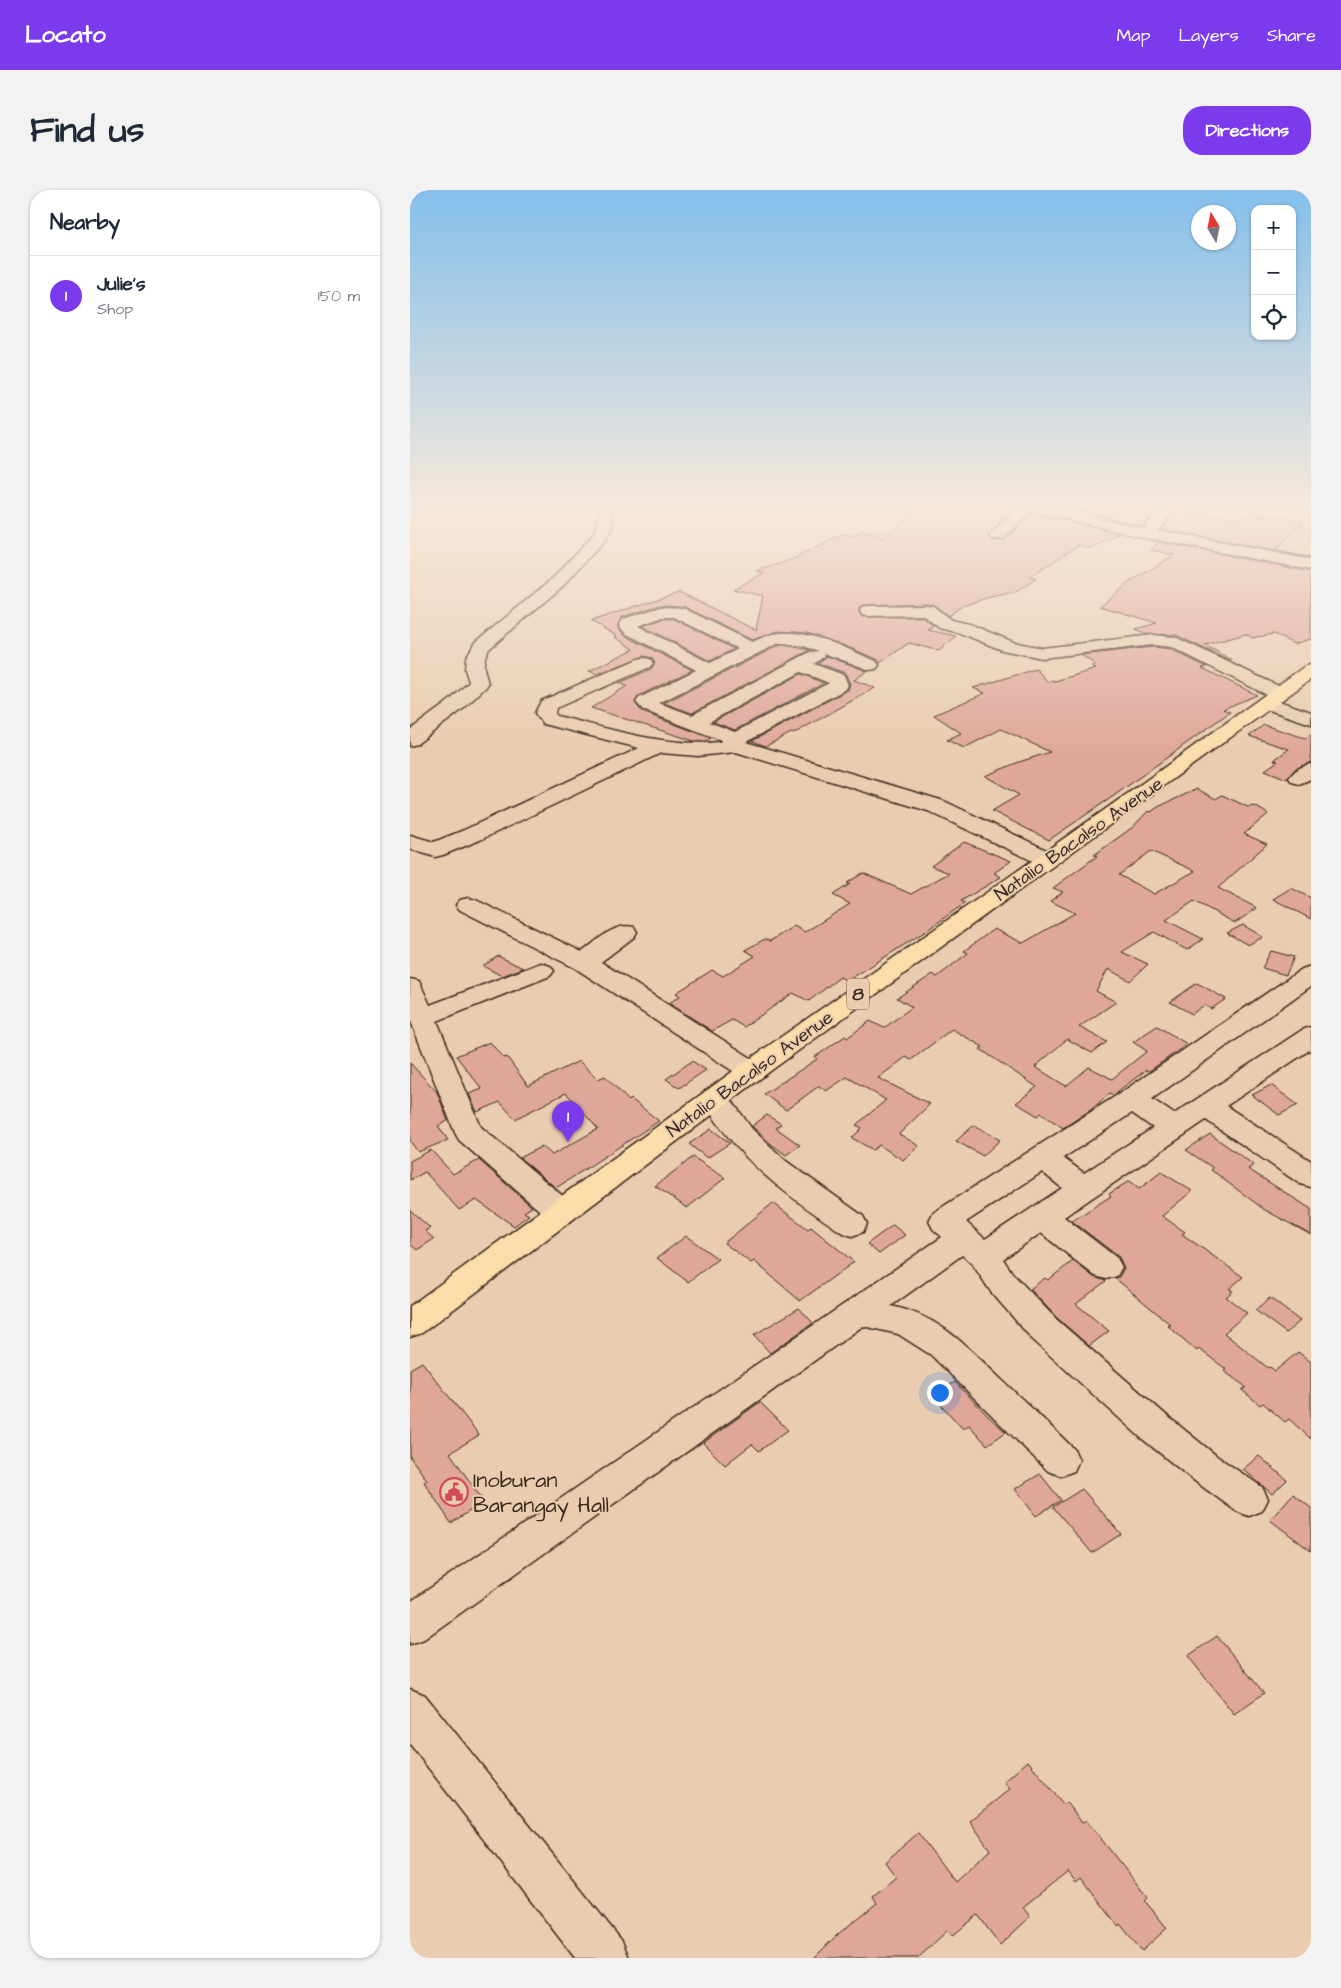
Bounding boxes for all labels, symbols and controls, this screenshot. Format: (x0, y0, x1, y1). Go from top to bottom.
text: Locato (25, 18, 106, 52)
text: Map (1116, 23, 1150, 48)
text: Layers (1178, 23, 1239, 48)
text: Share (1267, 23, 1316, 48)
text: Find us (30, 106, 144, 155)
button: Directions (1183, 106, 1311, 155)
north arrow (1191, 205, 1236, 250)
map controls (1251, 205, 1296, 340)
button: + (1251, 205, 1296, 250)
text: Nearby (50, 208, 120, 237)
button: − (1251, 250, 1296, 295)
text: Julie's (97, 271, 145, 298)
text: 1 (65, 285, 67, 307)
text: 150 m (318, 285, 360, 307)
button: locate (1251, 295, 1296, 340)
text: Shop (97, 298, 133, 320)
street label: Natalio Bacalso Avenue (989, 771, 1169, 908)
road number: 8 (847, 979, 869, 1010)
street label: Natalio Bacalso Avenue (661, 1004, 839, 1144)
pin: 1 (552, 1101, 584, 1142)
your location (927, 1380, 953, 1406)
place label: Inoburan Barangay Hall (473, 1465, 609, 1522)
public building icon: Inoburan Barangay Hall (439, 1477, 469, 1507)

